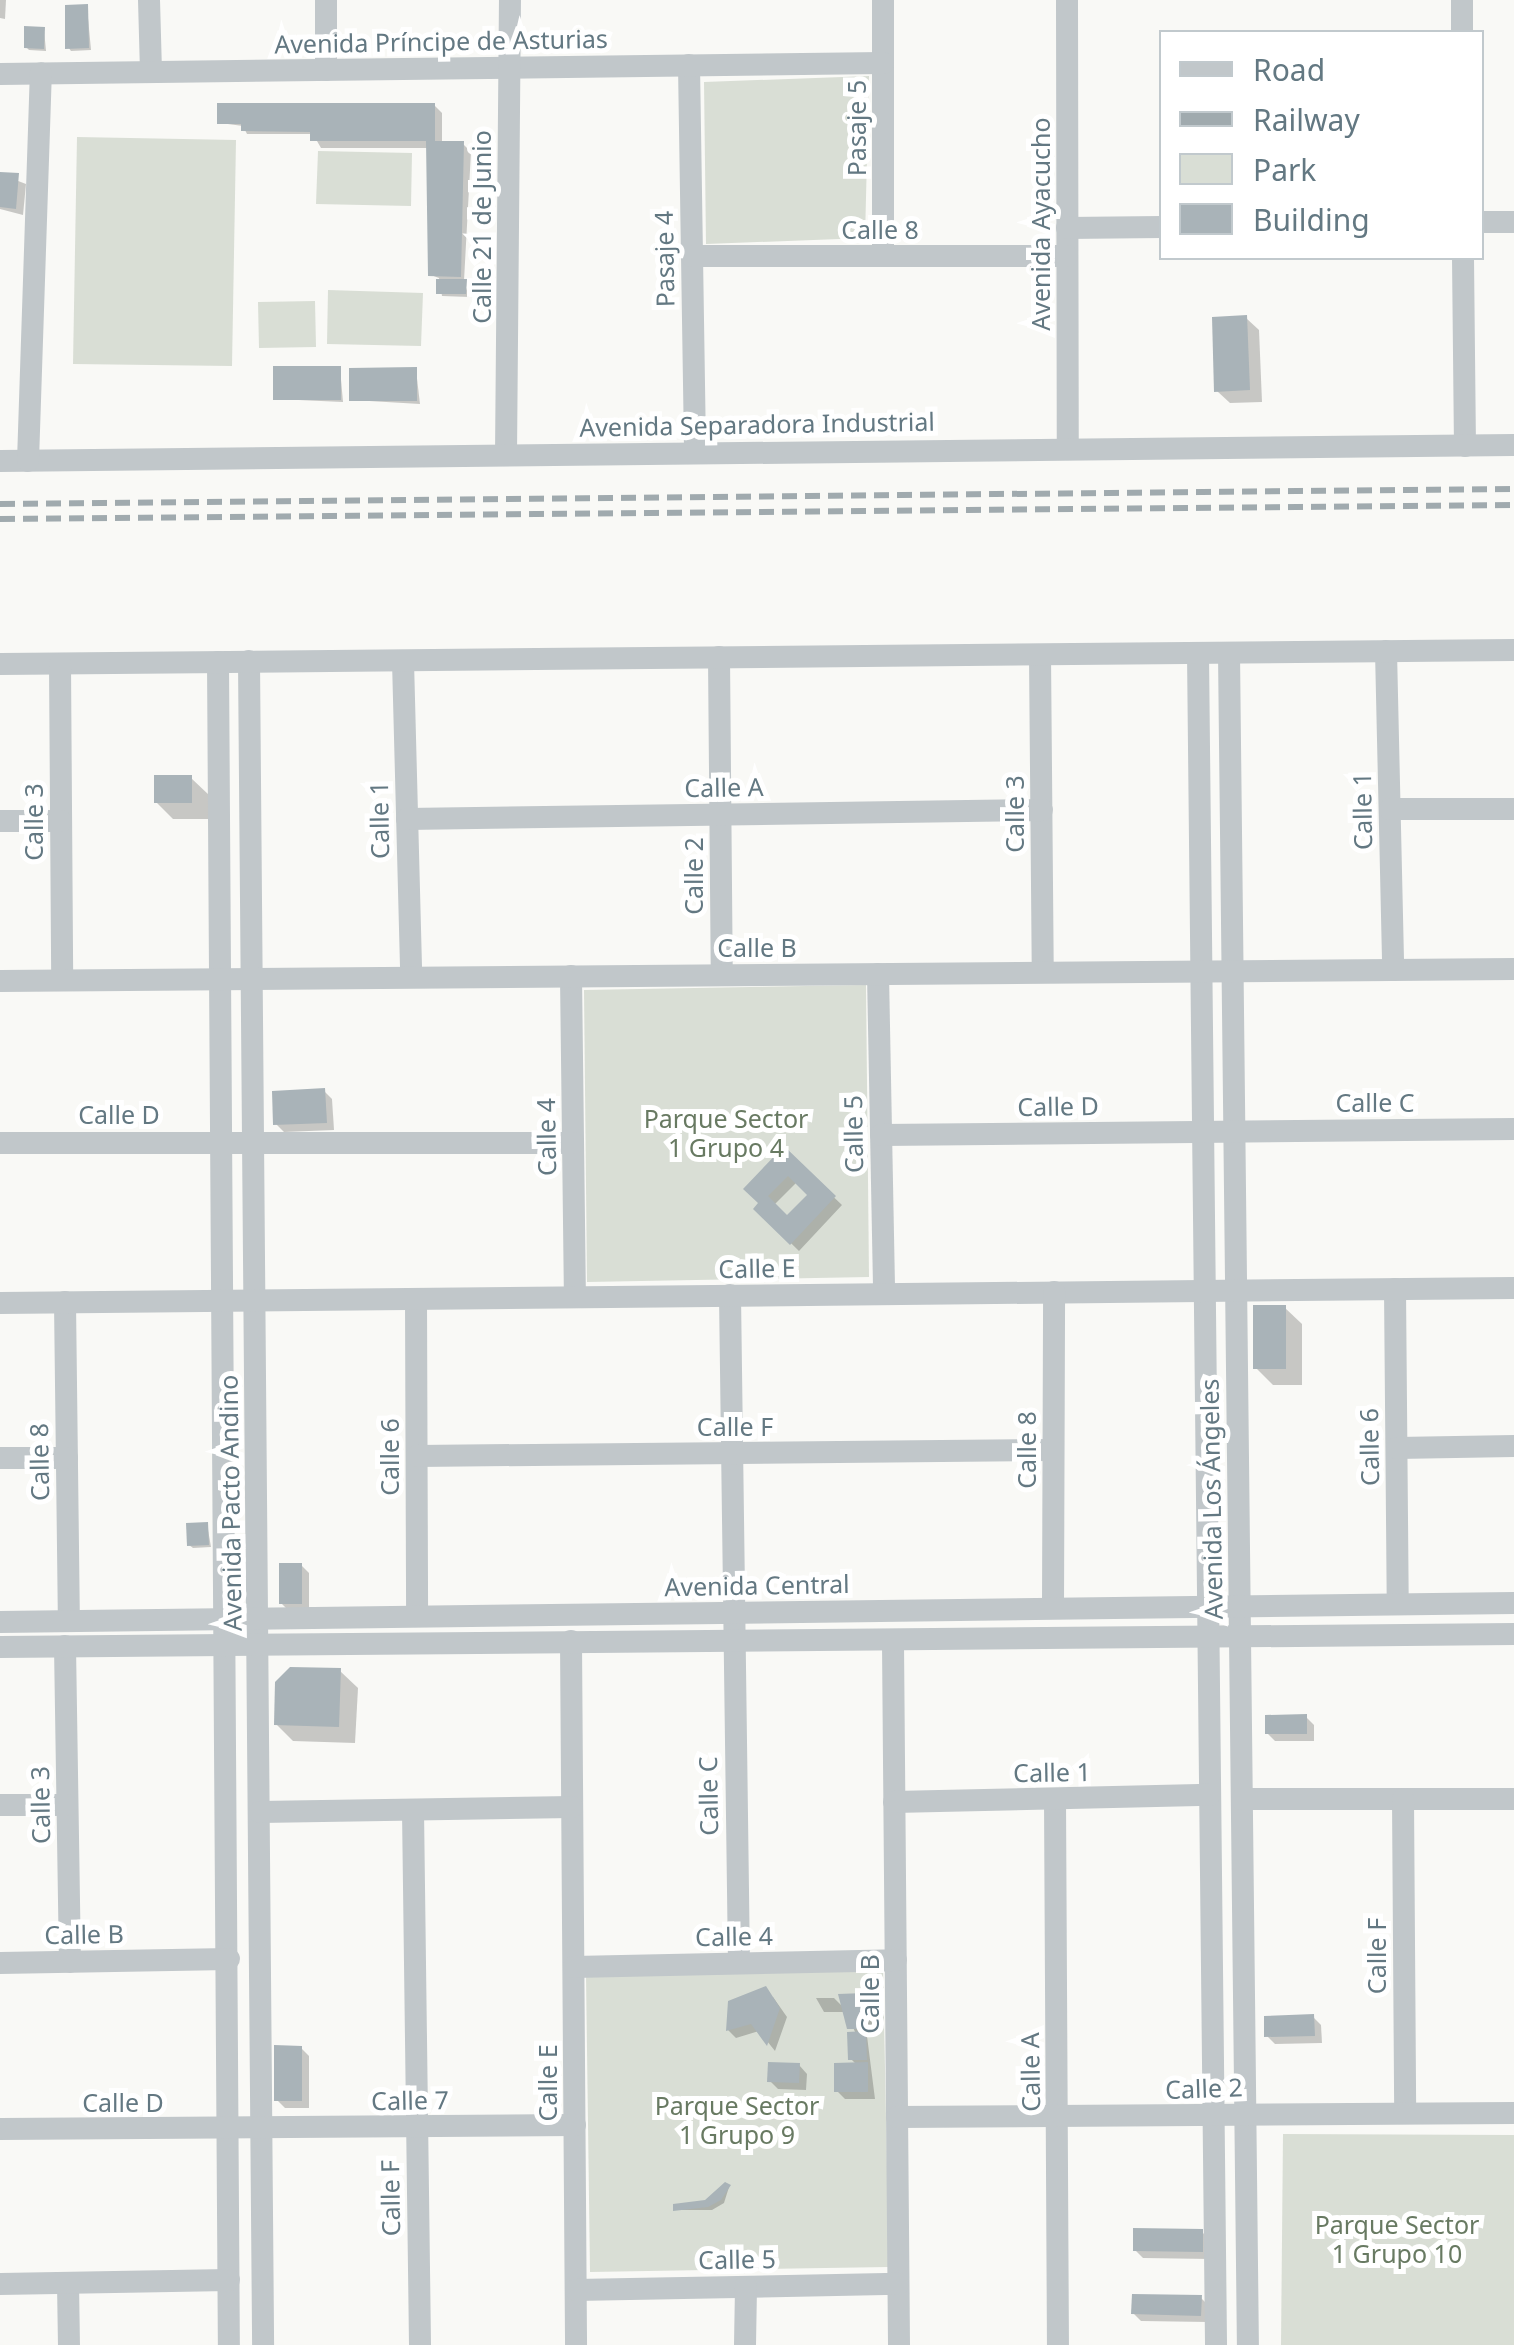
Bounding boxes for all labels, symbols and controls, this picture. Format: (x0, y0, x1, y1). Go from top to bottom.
street label: Avenida Príncipe de Asturias (274, 23, 608, 59)
legend (1159, 30, 1484, 260)
text: Road (1253, 49, 1325, 90)
street label: Pasaje 5 (841, 80, 871, 176)
text: Railway (1253, 99, 1360, 140)
street label: Avenida Ayacucho (1025, 117, 1055, 331)
street label: Calle 21 de Junio (466, 130, 496, 324)
text: Park (1253, 149, 1316, 190)
text: Building (1253, 199, 1370, 240)
street label: Pasaje 4 (648, 210, 680, 308)
street label: Calle 8 (841, 214, 919, 244)
street label: Avenida Separadora Industrial (579, 406, 935, 442)
street label: Calle A (684, 771, 764, 803)
street label: Calle 1 (1346, 772, 1378, 850)
street label: Calle 3 (999, 775, 1029, 853)
street label: Calle 1 (363, 781, 395, 859)
street label: Calle 3 (18, 783, 48, 861)
street label: Calle 2 (678, 837, 708, 915)
street label: Calle B (717, 932, 797, 962)
street label: Calle C (1335, 1087, 1415, 1117)
street label: Calle D (1017, 1090, 1099, 1122)
street label: Calle 5 (837, 1095, 869, 1173)
street label: Calle 4 (530, 1098, 562, 1176)
street label: Calle D (78, 1099, 160, 1129)
park label: Parque Sector 1 Grupo 4 (644, 1104, 808, 1163)
street label: Calle E (718, 1252, 796, 1284)
street label: Avenida Pacto Andino (213, 1375, 247, 1631)
street label: Avenida Los Ángeles (1194, 1378, 1228, 1620)
street label: Calle 6 (1353, 1408, 1385, 1486)
street label: Calle F (697, 1411, 773, 1441)
street label: Calle 8 (1011, 1411, 1041, 1489)
street label: Calle 6 (374, 1418, 404, 1496)
street label: Calle 8 (23, 1423, 55, 1501)
street label: Avenida Central (664, 1568, 850, 1602)
street label: Calle C (692, 1756, 724, 1836)
street label: Calle 1 (1013, 1756, 1091, 1788)
street label: Calle 3 (24, 1766, 56, 1844)
street label: Calle B (44, 1918, 124, 1950)
street label: Calle F (1361, 1918, 1391, 1994)
street label: Calle 4 (695, 1920, 773, 1952)
street label: Calle B (854, 1954, 884, 2034)
street label: Calle A (1014, 2032, 1046, 2112)
street label: Calle E (532, 2044, 562, 2122)
street label: Calle 2 (1165, 2072, 1243, 2104)
street label: Calle 7 (371, 2084, 449, 2116)
street label: Calle D (82, 2087, 164, 2117)
park label: Parque Sector 1 Grupo 9 (655, 2091, 819, 2150)
street label: Calle F (374, 2160, 406, 2236)
park label: Parque Sector 1 Grupo 10 (1315, 2210, 1479, 2269)
street label: Calle 5 (698, 2243, 776, 2275)

